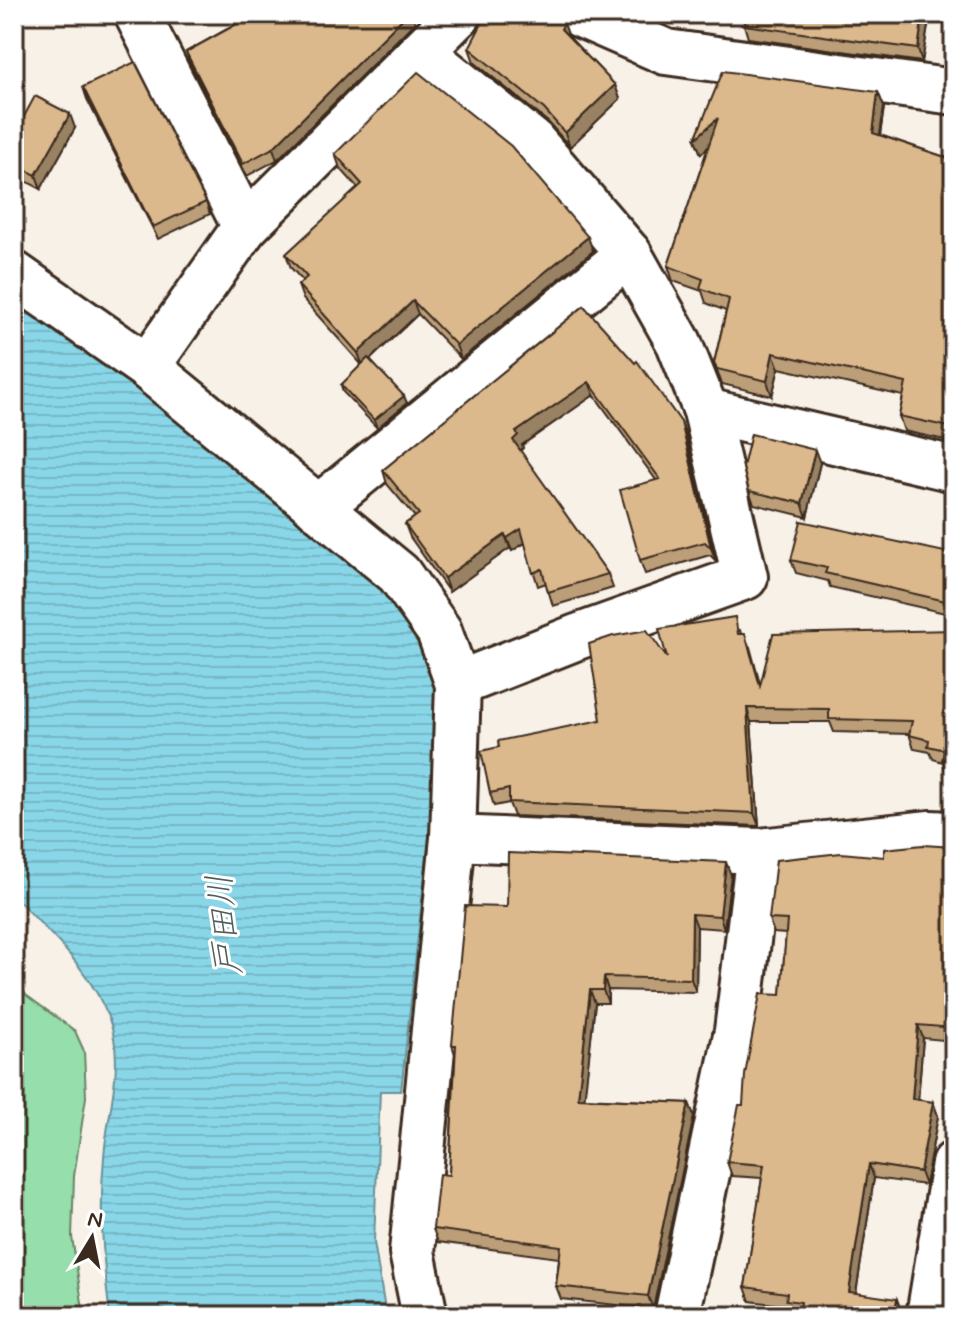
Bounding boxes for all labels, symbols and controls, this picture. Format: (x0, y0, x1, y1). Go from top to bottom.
water label: 戸田川 (198, 872, 253, 978)
north arrow (52, 1198, 132, 1278)
text: N (85, 1205, 105, 1235)

